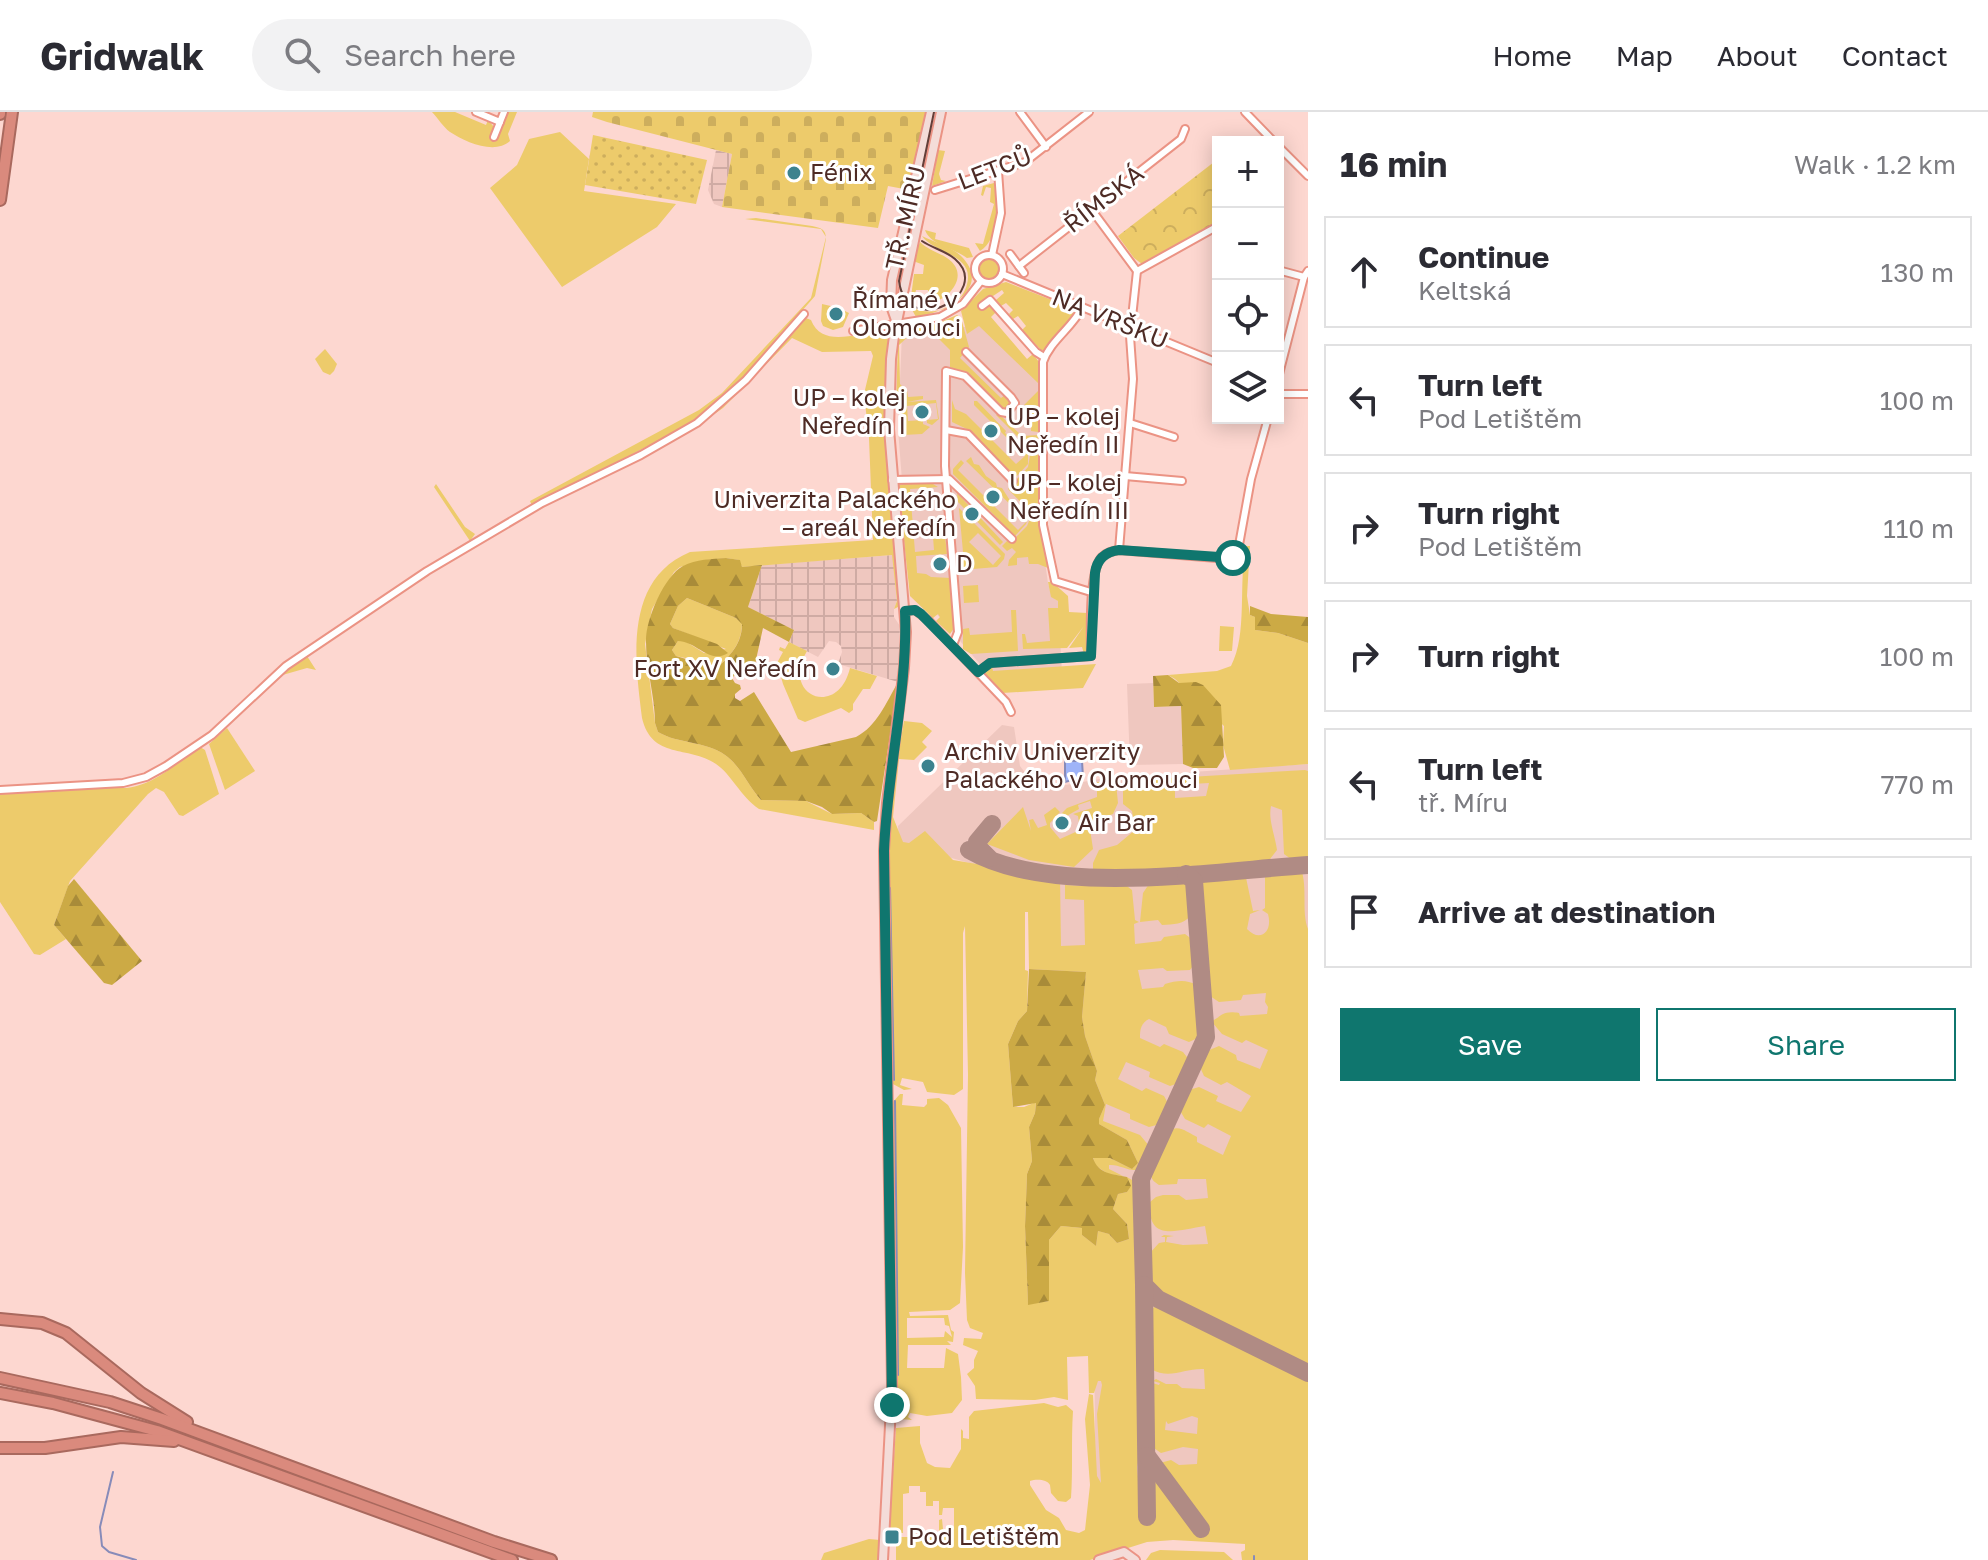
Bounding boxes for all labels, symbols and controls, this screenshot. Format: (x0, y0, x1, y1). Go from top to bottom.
search box (252, 19, 812, 91)
text: Gridwalk (40, 33, 204, 78)
icon: search (280, 33, 324, 77)
text: Search here (344, 37, 516, 73)
text: Home (1493, 39, 1572, 72)
text: Map (1616, 39, 1673, 72)
text: About (1717, 39, 1798, 72)
text: Contact (1842, 39, 1948, 72)
map controls (1212, 136, 1284, 424)
button: + (1212, 136, 1284, 208)
street label: LETCŮ (953, 140, 1036, 195)
text: 16 min (1340, 144, 1447, 184)
text: Walk · 1.2 km (1794, 149, 1956, 180)
place label: Fénix (810, 157, 872, 186)
street label: ŘÍMSKÁ (1058, 158, 1149, 238)
street label: TŘ. MÍRU (878, 163, 931, 273)
marker: Fénix (785, 164, 803, 182)
button: − (1212, 208, 1284, 280)
text: Continue (1418, 239, 1549, 275)
icon: ahead (1342, 250, 1386, 294)
text: 130 m (1881, 257, 1954, 288)
text: Keltská (1418, 275, 1512, 306)
button: locate (1212, 280, 1284, 352)
street label: NA VRŠKU (1048, 281, 1173, 354)
place label: Římané v Olomouci (852, 284, 961, 341)
marker: Římané v Olomouci (827, 305, 845, 323)
button: layers (1212, 352, 1284, 424)
text: Turn left (1418, 367, 1543, 403)
icon: left (1342, 378, 1386, 422)
place label: UP – kolej Neředín I (793, 382, 906, 439)
text: 100 m (1880, 385, 1954, 416)
place label: UP – kolej Neředín II (1007, 401, 1120, 458)
marker: UP – kolej Neředín I (913, 403, 931, 421)
text: Pod Letištěm (1418, 403, 1582, 434)
marker: UP – kolej Neředín II (982, 422, 1000, 440)
place label: UP – kolej Neředín III (1009, 467, 1129, 524)
place label: Univerzita Palackého – areál Neředín (713, 484, 956, 541)
marker: UP – kolej Neředín III (984, 488, 1002, 506)
text: Turn right (1418, 495, 1560, 531)
marker: Univerzita Palackého – areál Neředín (963, 505, 981, 523)
icon: right (1342, 506, 1386, 550)
text: 110 m (1883, 513, 1954, 544)
text: Pod Letištěm (1418, 531, 1582, 562)
route start (1215, 540, 1251, 576)
place label: D (956, 548, 973, 577)
marker: D (931, 555, 949, 573)
icon: right (1342, 634, 1386, 678)
text: Turn right (1418, 638, 1560, 674)
text: 100 m (1880, 641, 1954, 672)
place label: Fort XV Neředín (634, 653, 817, 682)
marker: Fort XV Neředín (824, 660, 842, 678)
place label: Archiv Univerzity Palackého v Olomouci (944, 736, 1198, 793)
text: Turn left (1418, 751, 1543, 787)
marker: Archiv Univerzity Palackého v Olomouci (919, 757, 937, 775)
icon: left (1342, 762, 1386, 806)
text: 770 m (1881, 769, 1954, 800)
text: tř. Míru (1418, 787, 1508, 818)
place label: Air Bar (1078, 807, 1155, 836)
marker: Air Bar (1053, 814, 1071, 832)
icon: arrive (1342, 890, 1386, 934)
text: Arrive at destination (1418, 894, 1715, 930)
button: Save (1340, 1008, 1640, 1081)
button: Share (1656, 1008, 1956, 1081)
route end (874, 1387, 910, 1423)
place label: Pod Letištěm (908, 1521, 1060, 1550)
marker: Pod Letištěm (883, 1528, 901, 1546)

